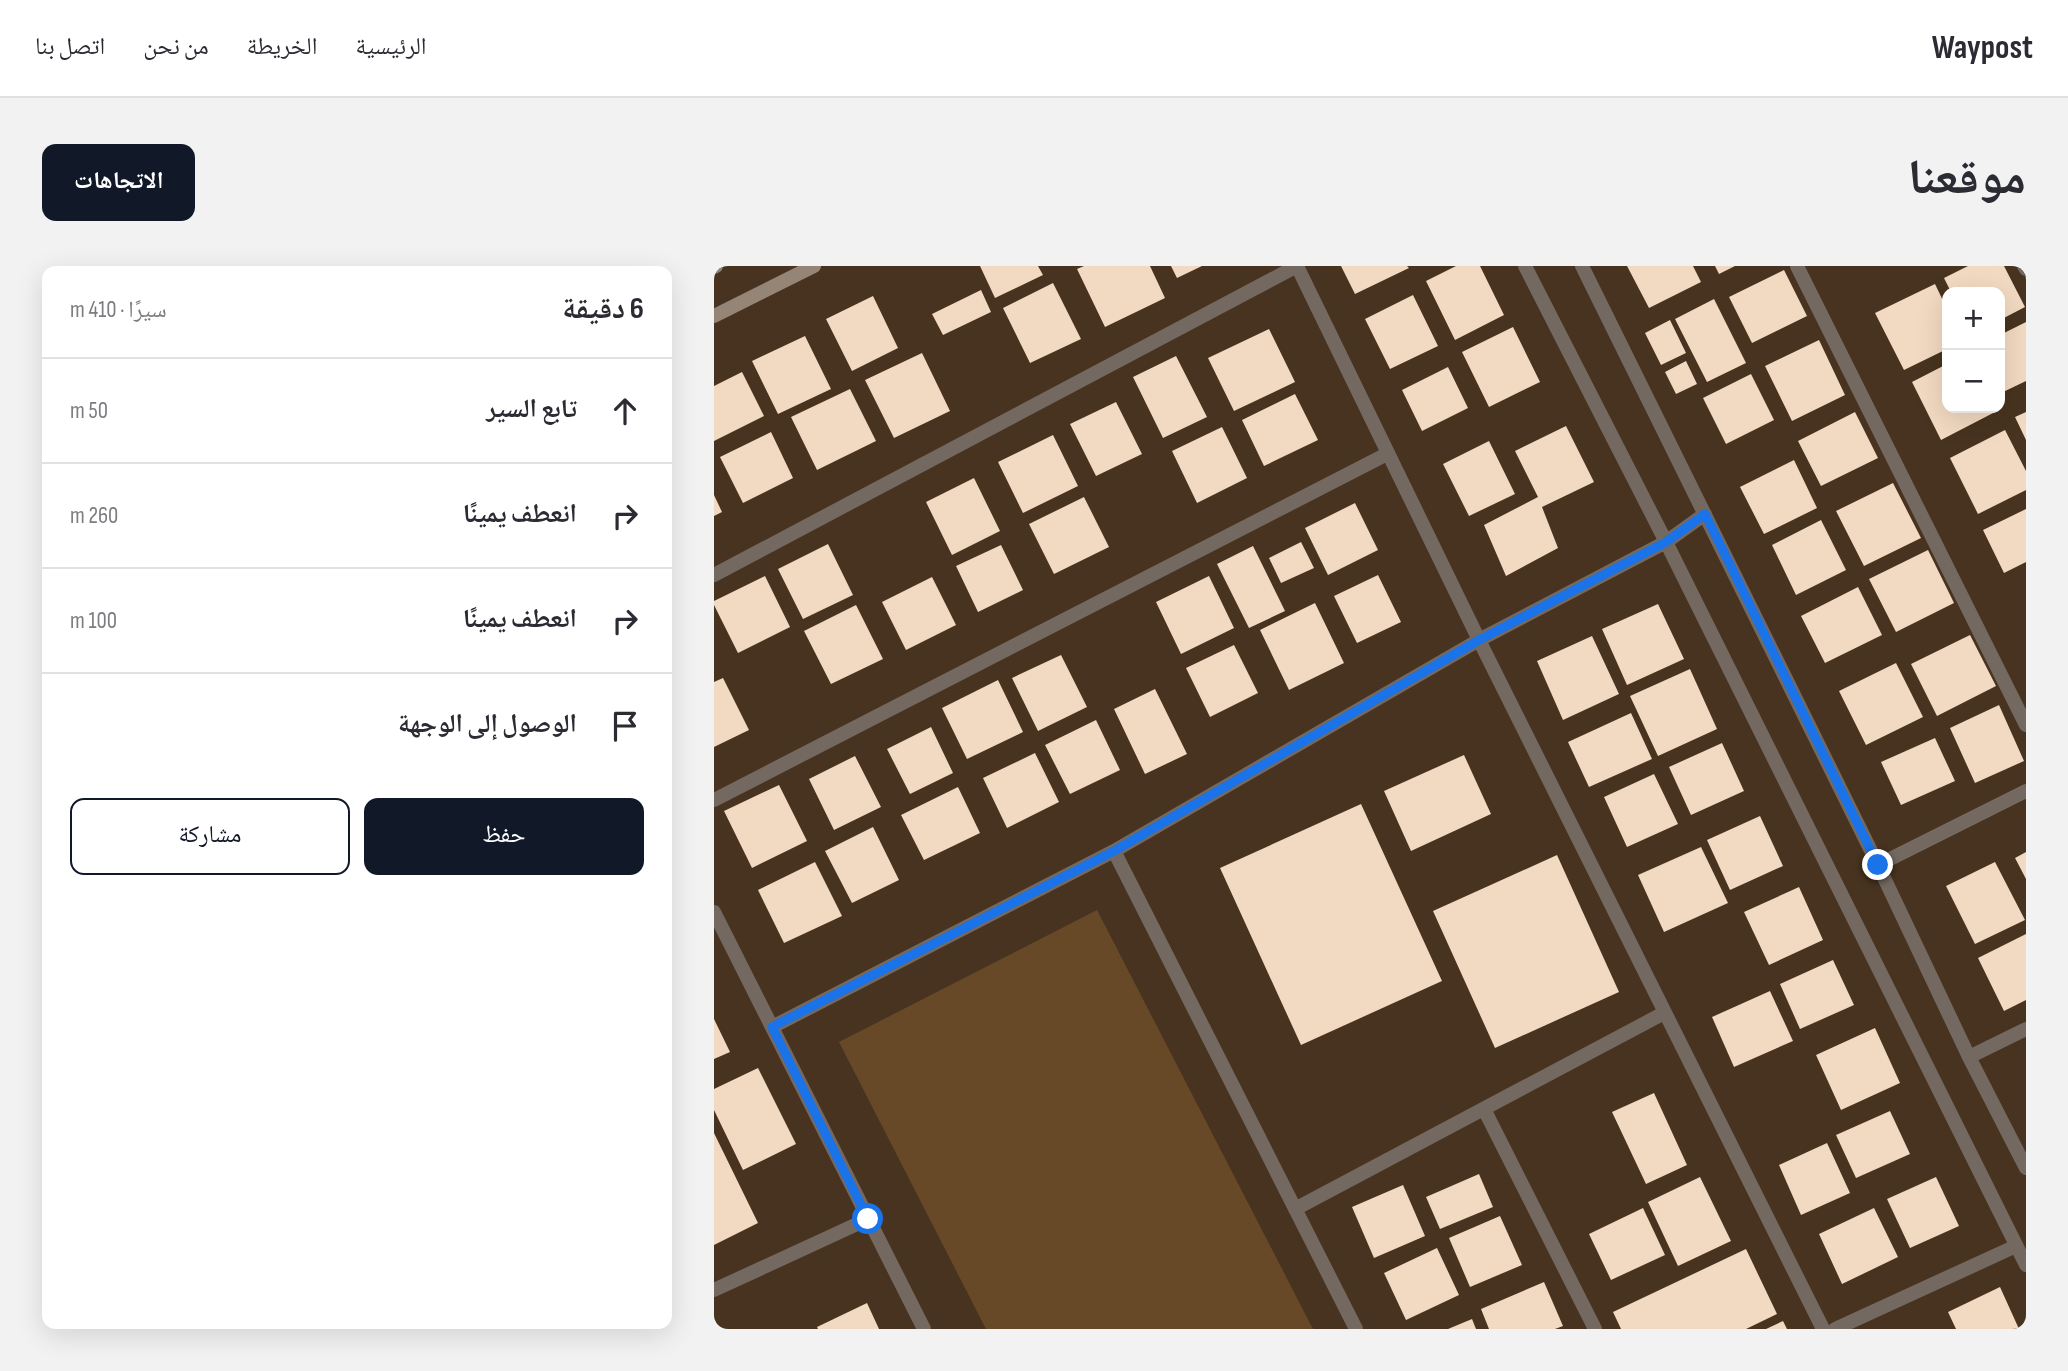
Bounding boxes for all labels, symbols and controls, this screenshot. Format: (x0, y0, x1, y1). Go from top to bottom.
text: Waypost (1932, 28, 2033, 68)
text: اتصل بنا (35, 32, 105, 61)
text: من نحن (143, 32, 209, 61)
text: الخريطة (247, 32, 317, 61)
text: الرئيسية (355, 32, 427, 61)
button: الاتجاهات (42, 144, 195, 221)
text: موقعنا (1908, 149, 2026, 208)
map controls (1942, 287, 2005, 413)
button: + (1942, 287, 2005, 350)
text: 6 دقيقة (562, 291, 644, 327)
text: سيرًا · 410 m (70, 296, 167, 324)
button: − (1942, 350, 2005, 413)
icon: ahead (606, 392, 644, 430)
text: تابع السير (486, 394, 577, 425)
text: 50 m (70, 397, 108, 425)
icon: right (606, 497, 644, 535)
text: انعطف يمينًا (463, 499, 577, 530)
text: 260 m (70, 502, 118, 530)
icon: right (606, 602, 644, 640)
text: انعطف يمينًا (463, 604, 577, 635)
text: 100 m (70, 607, 117, 635)
icon: arrive (606, 707, 644, 745)
text: الوصول إلى الوجهة (398, 709, 577, 740)
button: مشاركة (70, 798, 350, 875)
button: حفظ (364, 798, 644, 875)
route end (1862, 849, 1893, 880)
route start (852, 1203, 883, 1234)

